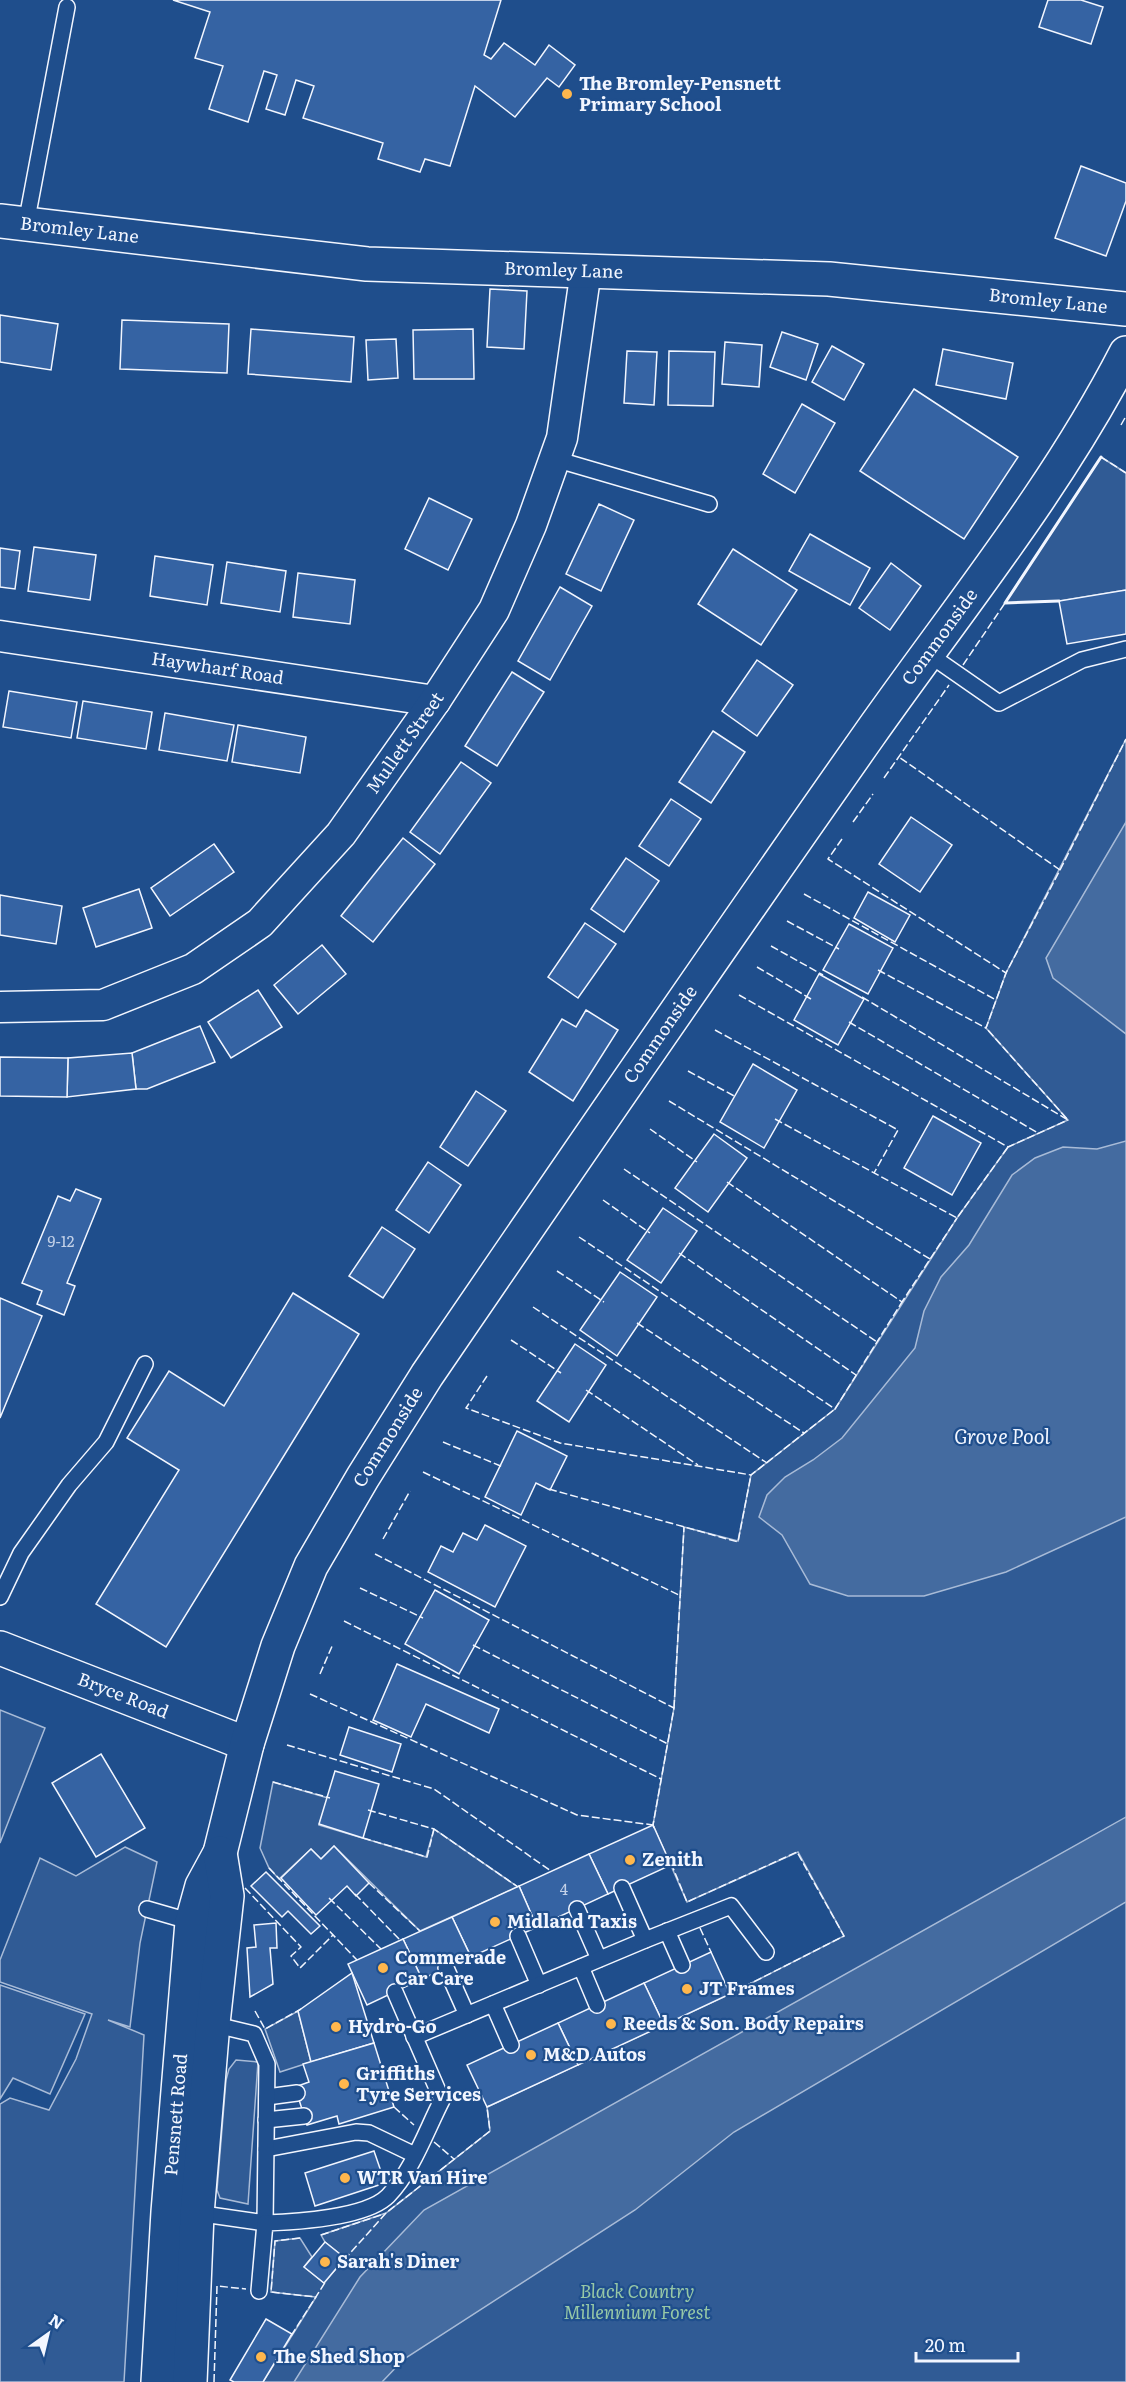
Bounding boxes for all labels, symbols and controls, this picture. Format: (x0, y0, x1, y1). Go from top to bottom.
place label: The Bromley-Pensnett Primary School (579, 69, 781, 117)
marker: The Bromley-Pensnett Primary School (560, 87, 574, 101)
street label: Bromley Lane (19, 208, 140, 249)
street label: Bromley Lane (503, 253, 623, 284)
street label: Bromley Lane (988, 280, 1109, 319)
street label: Commonside (894, 582, 983, 690)
street label: Haywharf Road (150, 644, 286, 690)
street label: Mullett Street (359, 685, 450, 799)
street label: Commonside (616, 979, 703, 1088)
house number: 9-12 (48, 1229, 75, 1252)
street label: Commonside (345, 1381, 428, 1492)
water label: Grove Pool (954, 1420, 1050, 1450)
street label: Bryce Road (74, 1664, 173, 1724)
place label: Zenith (642, 1845, 703, 1872)
marker: Zenith (623, 1853, 637, 1867)
house number: 4 (560, 1877, 568, 1900)
place label: Midland Taxis (507, 1907, 637, 1934)
marker: Midland Taxis (488, 1915, 502, 1929)
place label: Commerade Car Care (395, 1943, 506, 1991)
marker: Commerade Car Care (376, 1961, 390, 1975)
place label: JT Frames (699, 1974, 794, 2001)
marker: JT Frames (680, 1982, 694, 1996)
place label: Reeds & Son. Body Repairs (623, 2009, 864, 2036)
place label: Hydro-Go (348, 2012, 437, 2039)
marker: Reeds & Son. Body Repairs (604, 2017, 618, 2031)
marker: Hydro-Go (329, 2020, 343, 2034)
place label: M&D Autos (543, 2040, 646, 2067)
marker: M&D Autos (524, 2048, 538, 2062)
street label: Pensnett Road (156, 2052, 193, 2177)
place label: Griffiths Tyre Services (356, 2059, 481, 2107)
marker: Griffiths Tyre Services (337, 2077, 351, 2091)
place label: WTR Van Hire (357, 2163, 488, 2190)
marker: WTR Van Hire (338, 2171, 352, 2185)
place label: Sarah's Diner (337, 2247, 459, 2274)
marker: Sarah's Diner (318, 2255, 332, 2269)
park label: Black Country Millennium Forest (563, 2277, 711, 2325)
north arrow (18, 2304, 78, 2364)
text: N (45, 2307, 69, 2334)
scale bar (916, 2325, 1018, 2363)
text: 20 m (925, 2331, 966, 2358)
place label: The Shed Shop (273, 2342, 405, 2369)
marker: The Shed Shop (254, 2350, 268, 2364)

